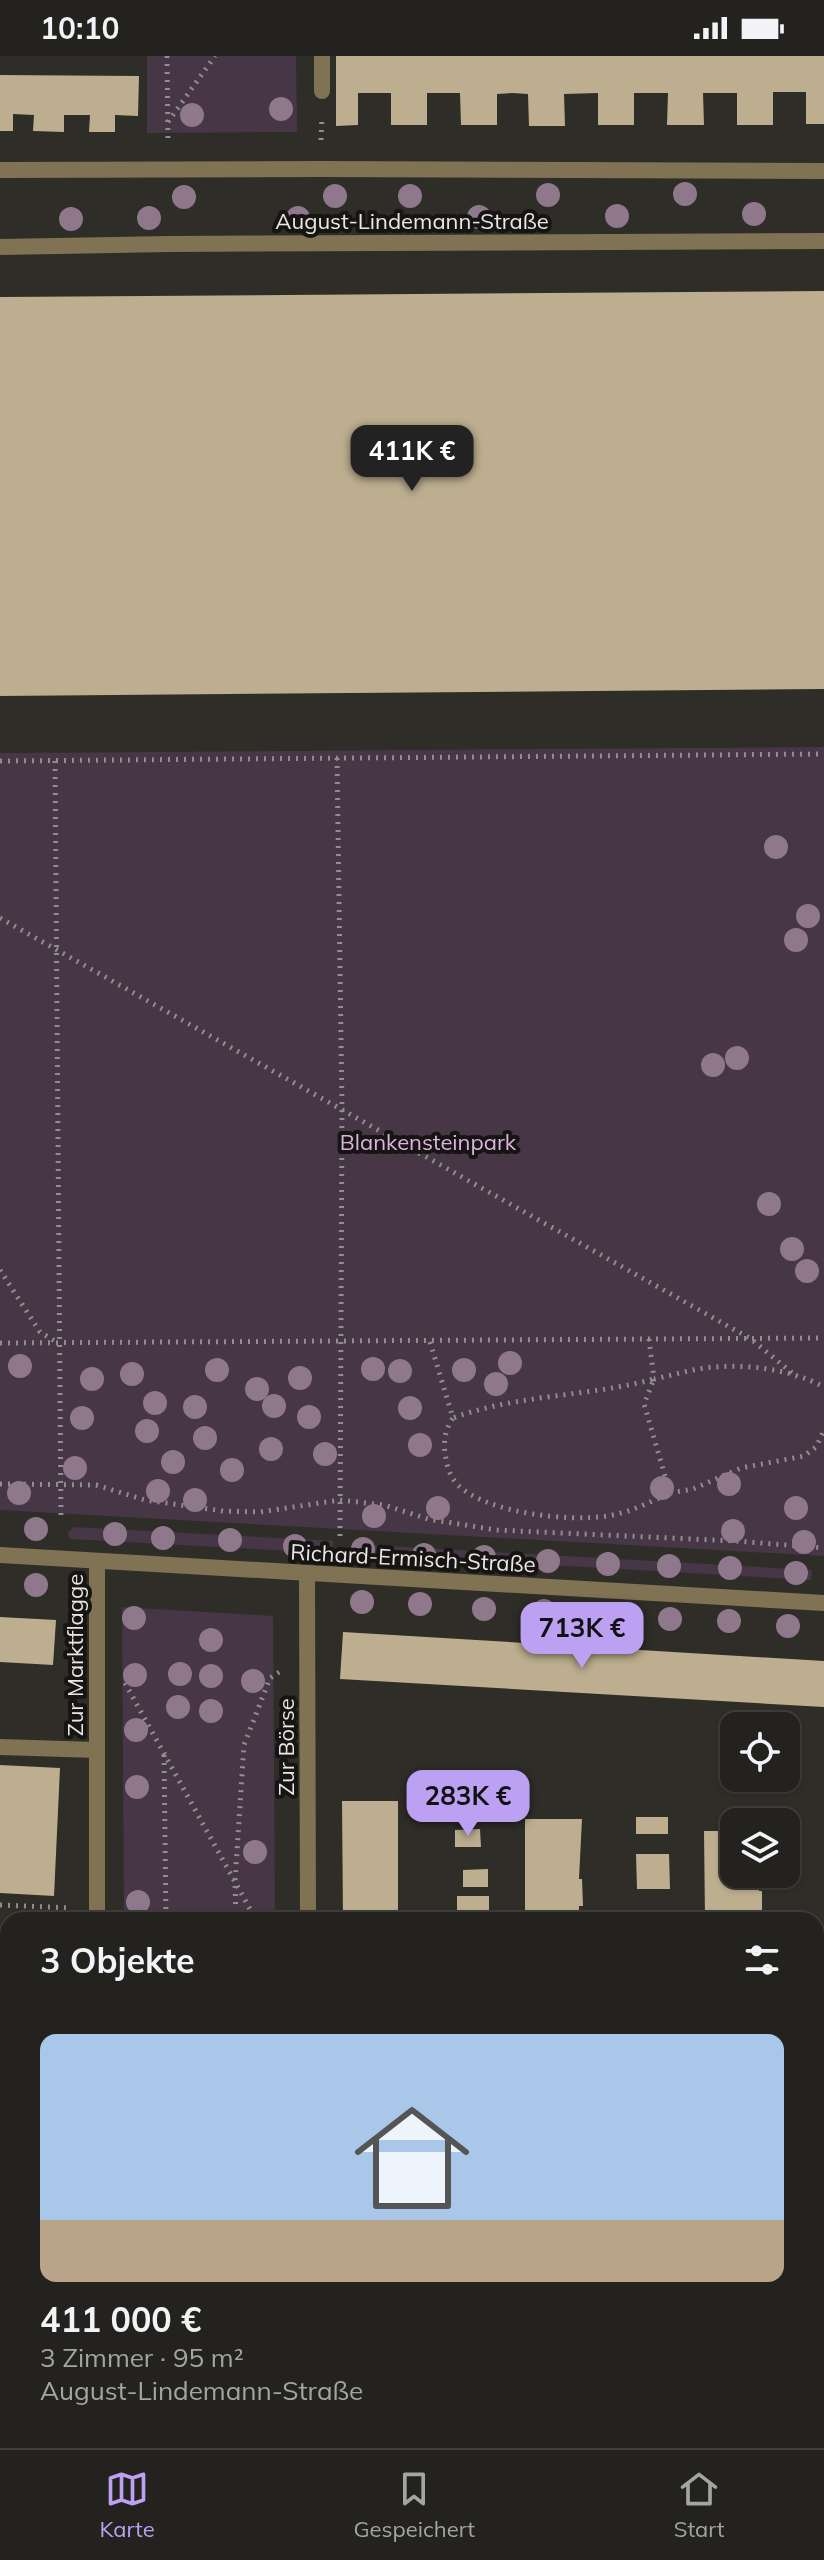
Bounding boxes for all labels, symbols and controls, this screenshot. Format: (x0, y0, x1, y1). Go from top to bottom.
text: 10:10 (40, 9, 119, 47)
street label: August-Lindemann-Straße (275, 207, 549, 235)
pin: 411K € (347, 425, 477, 493)
text: 411K € (369, 434, 455, 467)
park label: Blankensteinpark (340, 1128, 517, 1156)
street label: Richard-Ermisch-Straße (290, 1538, 536, 1578)
street label: Zur Marktflagge (61, 1574, 89, 1736)
pin: 713K € (517, 1602, 647, 1670)
text: 713K € (539, 1611, 625, 1644)
street label: Zur Börse (272, 1698, 300, 1796)
map controls (720, 1712, 800, 1888)
button: locate (720, 1712, 800, 1792)
pin: 283K € (403, 1770, 533, 1838)
text: 283K € (425, 1779, 511, 1812)
button: layers (720, 1808, 800, 1888)
icon: filters (740, 1938, 784, 1982)
text: 3 Objekte (40, 1939, 195, 1982)
icon: home (340, 2086, 484, 2230)
text: 411 000 € (40, 2298, 201, 2341)
text: 3 Zimmer · 95 m² (40, 2341, 244, 2374)
text: August-Lindemann-Straße (40, 2374, 363, 2407)
tab: Karte (99, 2467, 155, 2543)
tab: Gespeichert (354, 2467, 475, 2543)
tab: Start (674, 2467, 725, 2543)

